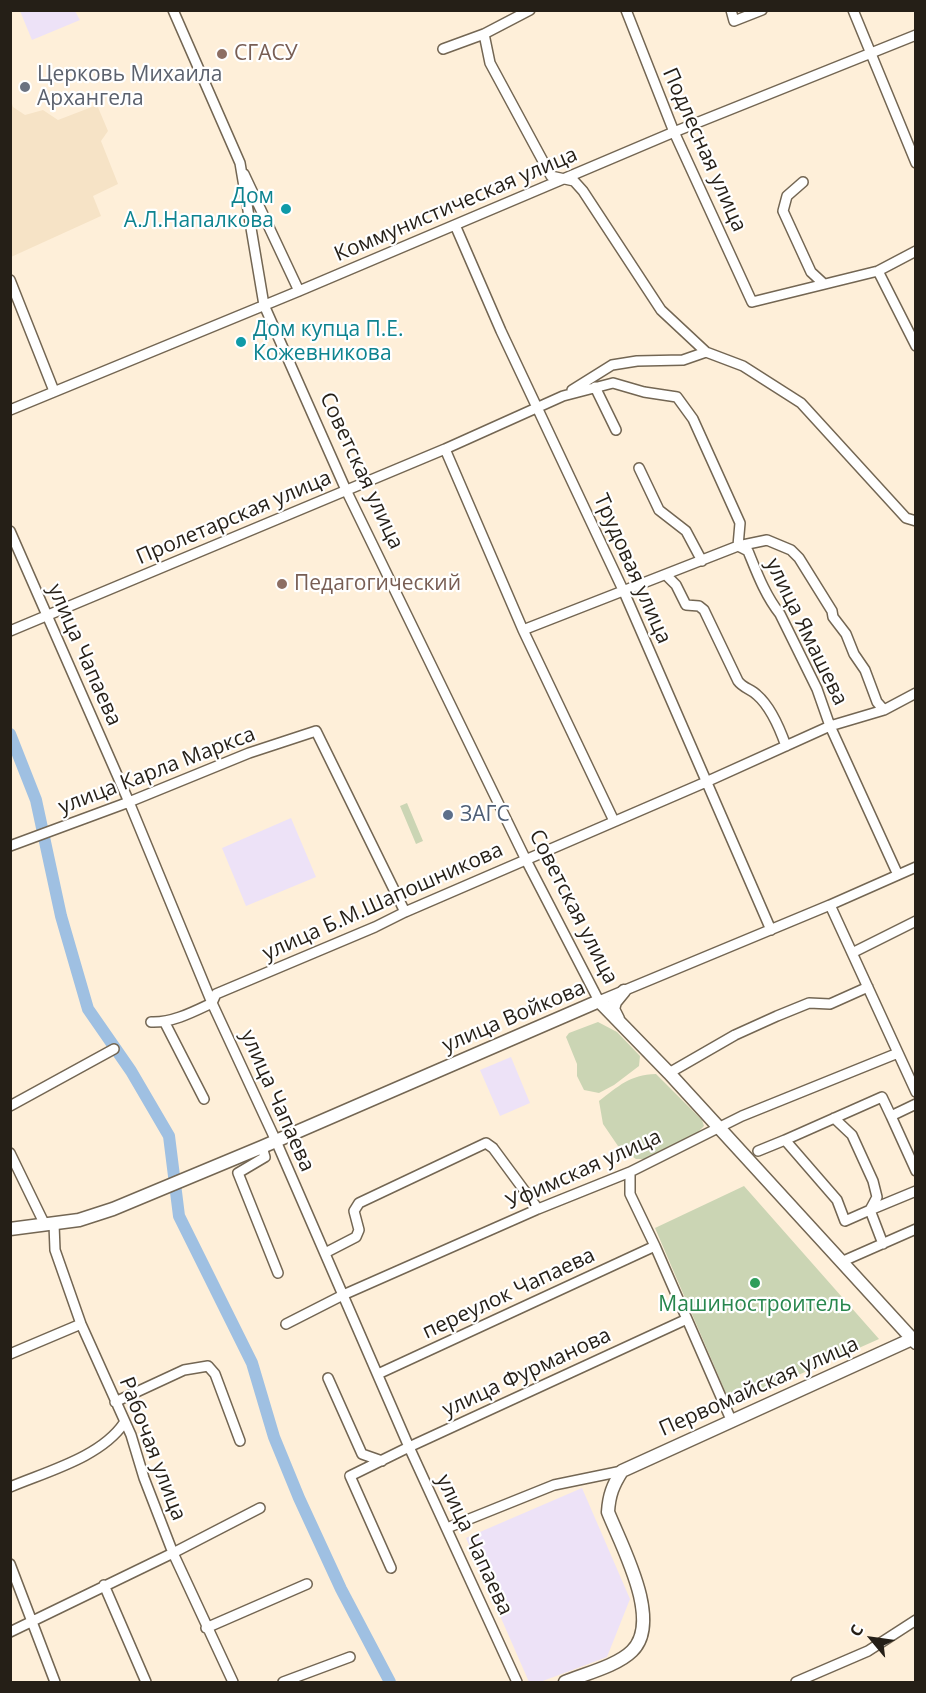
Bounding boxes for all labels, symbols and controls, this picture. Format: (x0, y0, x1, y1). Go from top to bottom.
place label: СГАСУ (234, 41, 298, 67)
marker: СГАСУ (215, 47, 229, 61)
place label: Церковь Михаила Архангела (37, 62, 222, 112)
street label: Подлесная улица (657, 64, 751, 236)
marker: Церковь Михаила Архангела (18, 80, 32, 94)
street label: Коммунистическая улица (331, 142, 581, 268)
place label: Дом А.Л.Напалкова (124, 184, 274, 234)
marker: Дом А.Л.Напалкова (279, 202, 293, 216)
place label: Дом купца П.Е. Кожевникова (253, 317, 404, 367)
marker: Дом купца П.Е. Кожевникова (234, 335, 248, 349)
street label: Советская улица (314, 389, 408, 553)
street label: Пролетарская улица (133, 466, 335, 570)
street label: Трудовая улица (588, 490, 676, 648)
street label: улица Ямашева (759, 554, 853, 710)
place label: Педагогический (294, 571, 461, 597)
marker: Педагогический (275, 577, 289, 591)
street label: улица Чапаева (41, 580, 127, 730)
street label: улица Карла Маркса (55, 722, 259, 820)
place label: ЗАГС (460, 802, 510, 828)
marker: ЗАГС (441, 808, 455, 822)
street label: Советская улица (523, 826, 623, 988)
street label: улица Б.М.Шапошникова (259, 838, 507, 966)
street label: улица Войкова (439, 976, 589, 1058)
street label: улица Чапаева (234, 1026, 320, 1176)
street label: Уфимская улица (503, 1125, 665, 1215)
street label: переулок Чапаева (419, 1243, 599, 1345)
marker: Машиностроитель (748, 1276, 762, 1290)
place label: Машиностроитель (658, 1292, 852, 1318)
street label: улица Фурманова (439, 1323, 615, 1423)
street label: Первомайская улица (655, 1332, 863, 1442)
street label: Рабочая улица (113, 1374, 191, 1524)
street label: улица Чапаева (430, 1471, 518, 1619)
north arrow (842, 1609, 902, 1669)
text: С (844, 1620, 868, 1640)

